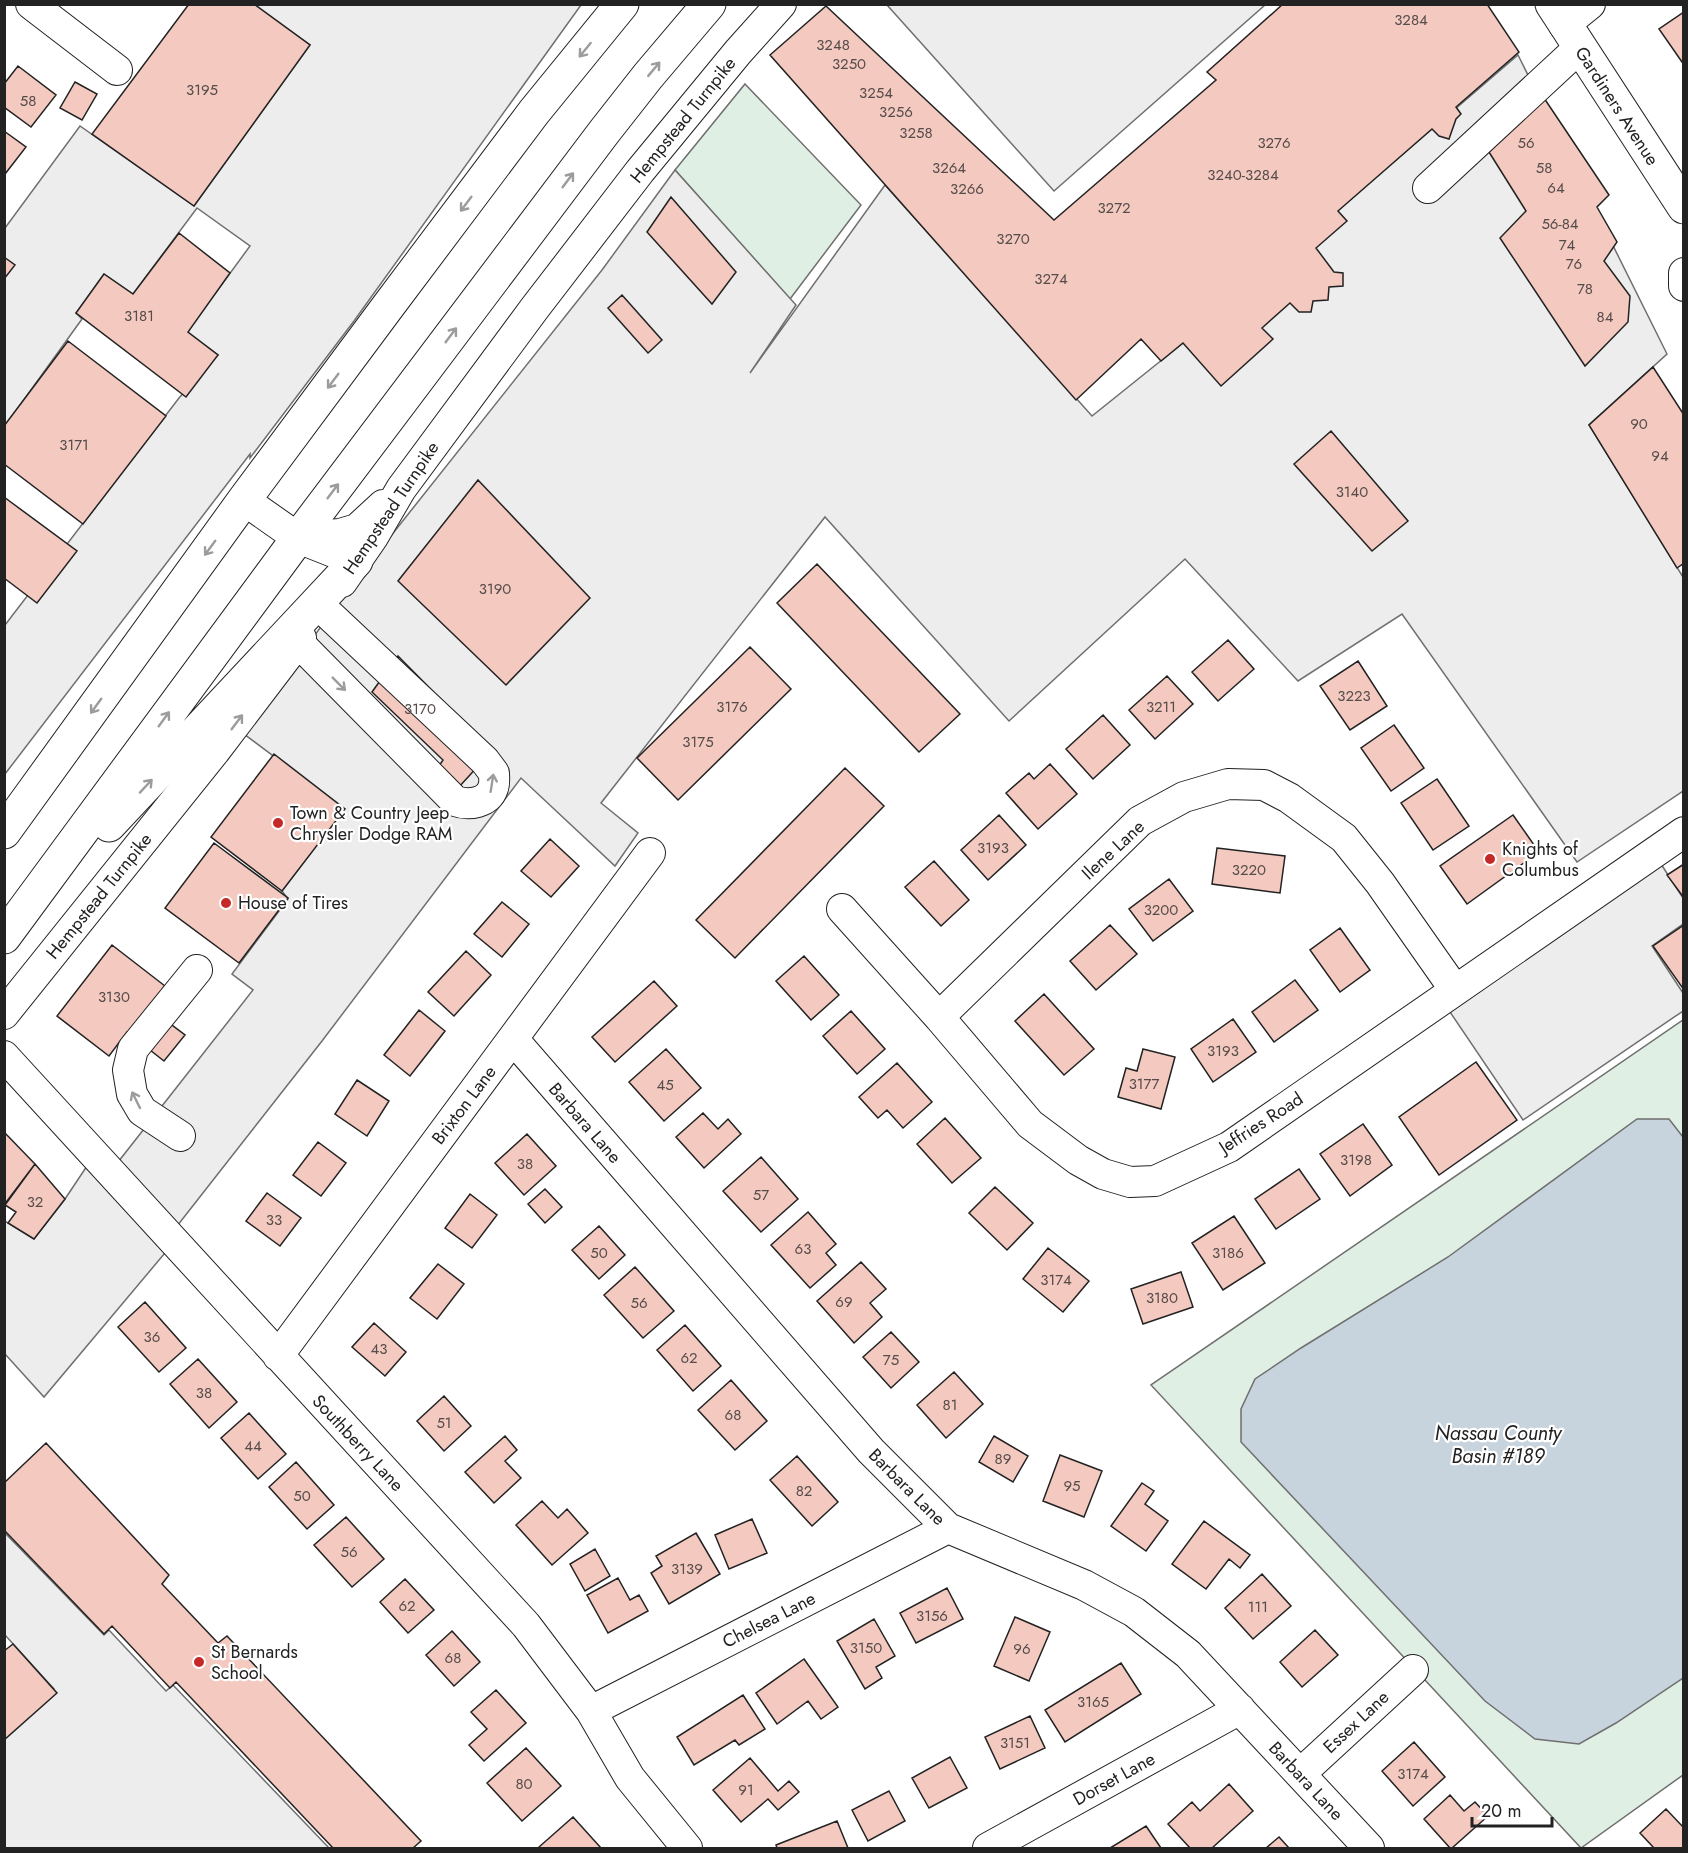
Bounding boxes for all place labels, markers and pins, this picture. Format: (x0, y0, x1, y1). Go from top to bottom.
place label: Town & Country Jeep Chrysler Dodge RAM (290, 800, 452, 847)
marker: Town & Country Jeep Chrysler Dodge RAM (271, 816, 285, 830)
place label: Knights of Columbus (1502, 836, 1579, 883)
marker: Knights of Columbus (1483, 852, 1497, 866)
place label: House of Tires (238, 890, 348, 916)
marker: House of Tires (219, 896, 233, 910)
place label: St Bernards School (211, 1639, 298, 1686)
marker: St Bernards School (192, 1655, 206, 1669)

